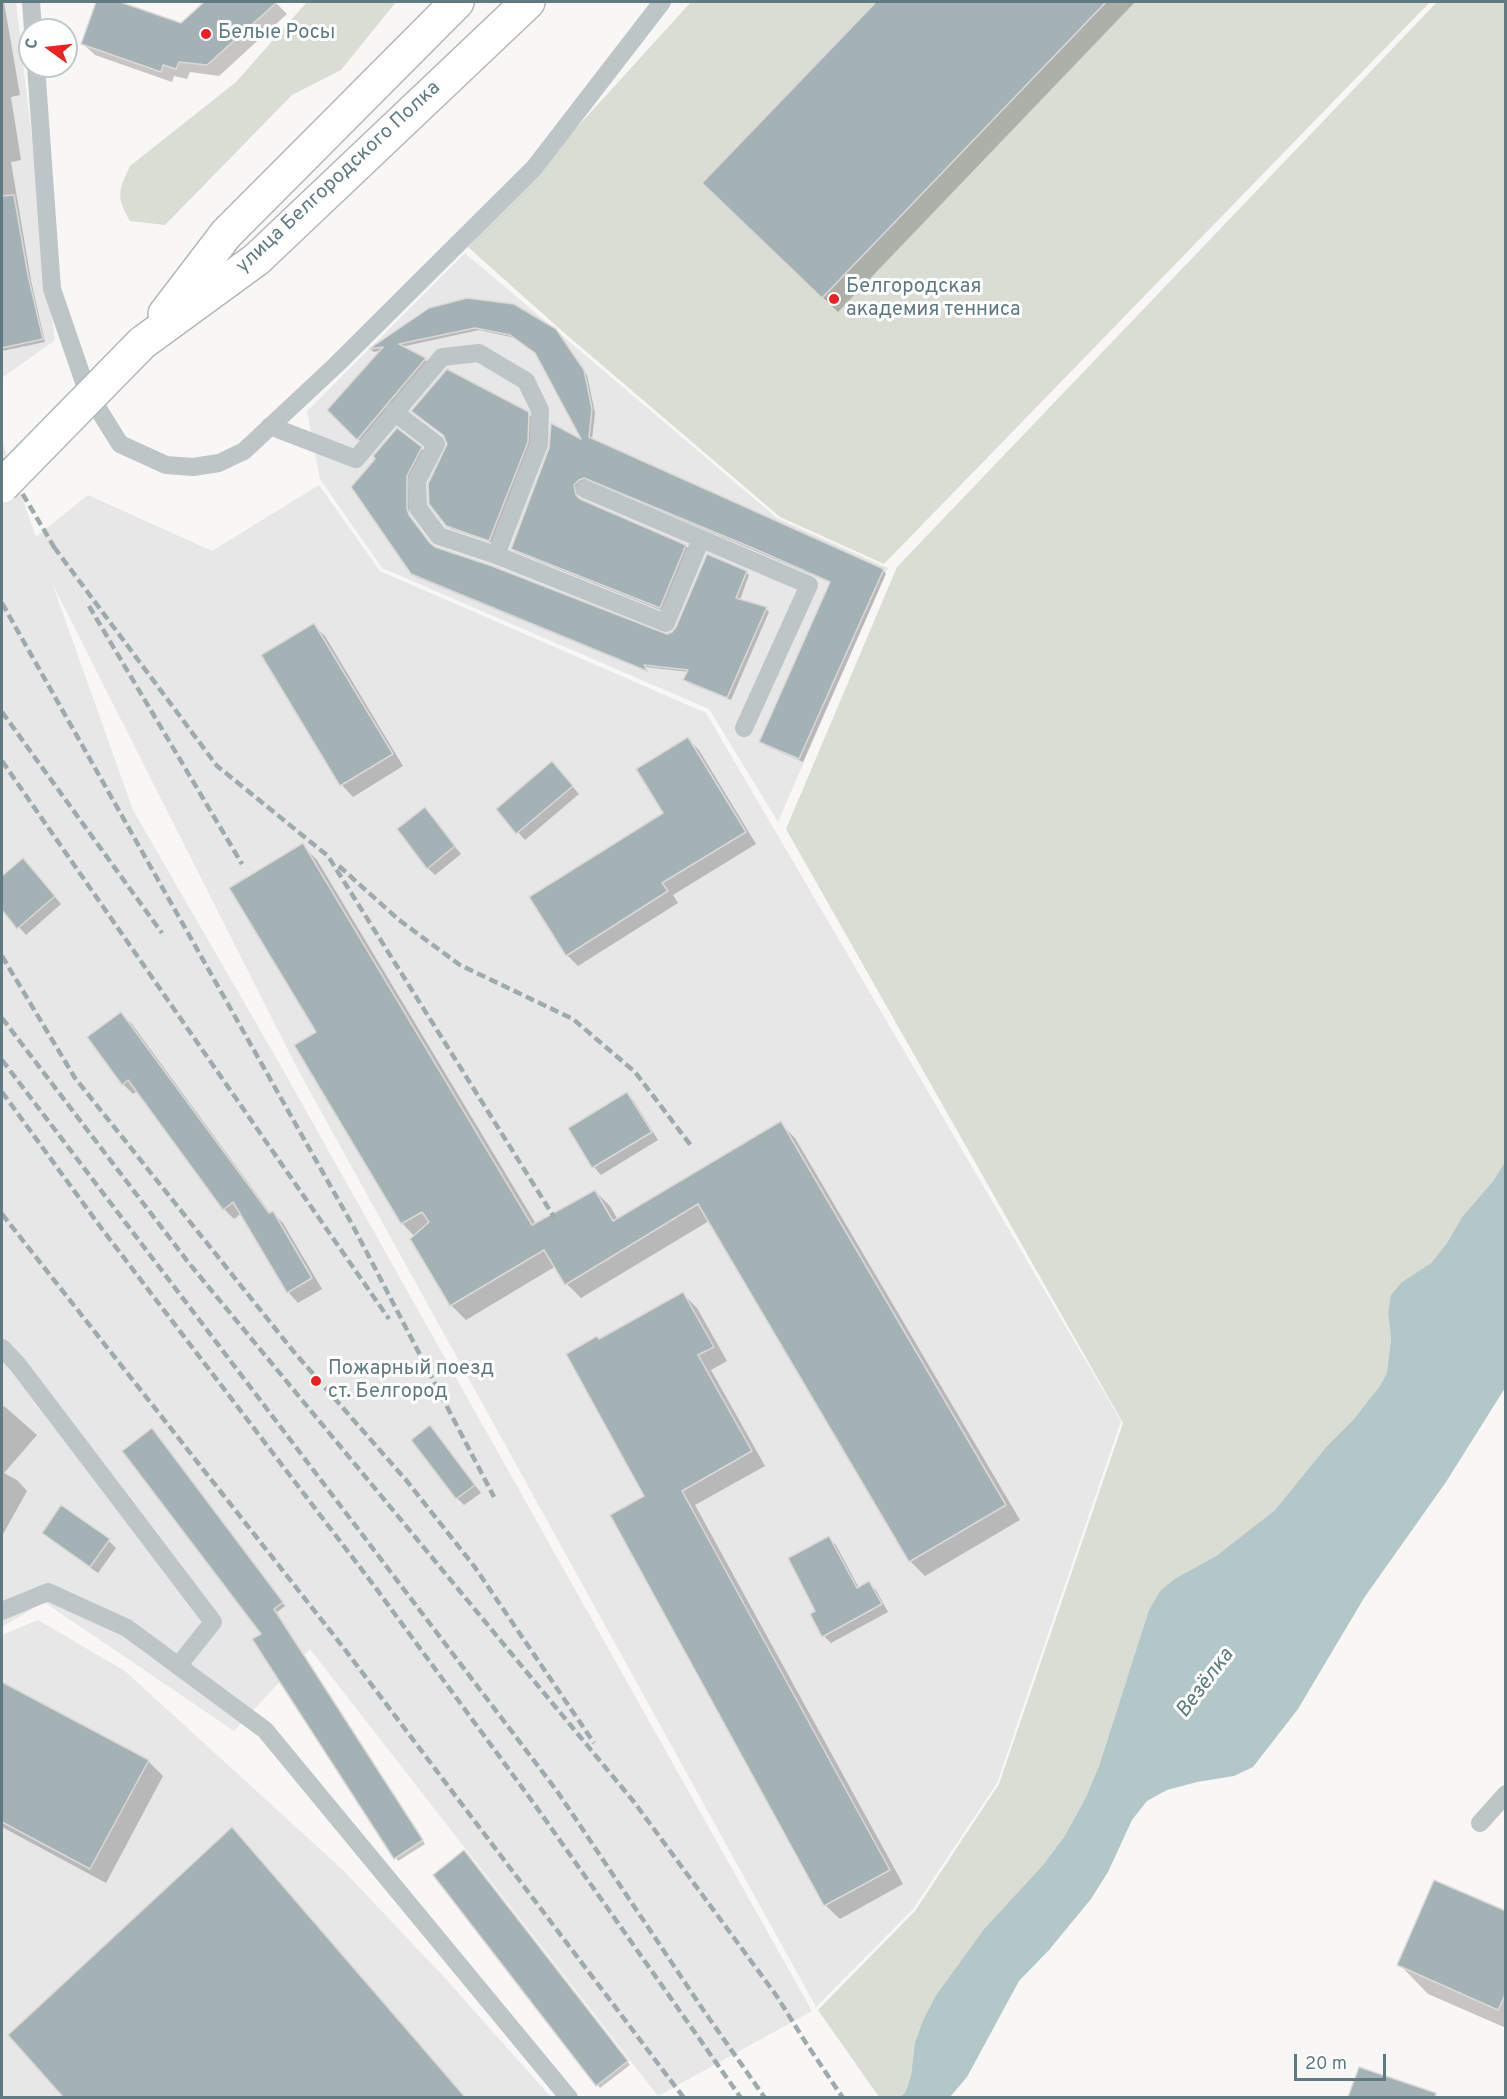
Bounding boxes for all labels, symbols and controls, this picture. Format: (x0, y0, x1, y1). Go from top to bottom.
north arrow (18, 18, 78, 78)
place label: Белые Росы (218, 22, 335, 46)
marker: Белые Росы (199, 27, 213, 41)
text: С (22, 36, 44, 51)
street label: улица Белгородского Полка (232, 77, 446, 279)
place label: Белгородская академия тенниса (846, 276, 1021, 323)
marker: Белгородская академия тенниса (827, 292, 841, 306)
place label: Пожарный поезд ст. Белгород (328, 1358, 494, 1405)
marker: Пожарный поезд ст. Белгород (309, 1374, 323, 1388)
water label: Везёлка (1172, 1644, 1240, 1724)
scale bar (1297, 2042, 1388, 2080)
text: 20 m (1305, 2053, 1347, 2076)

